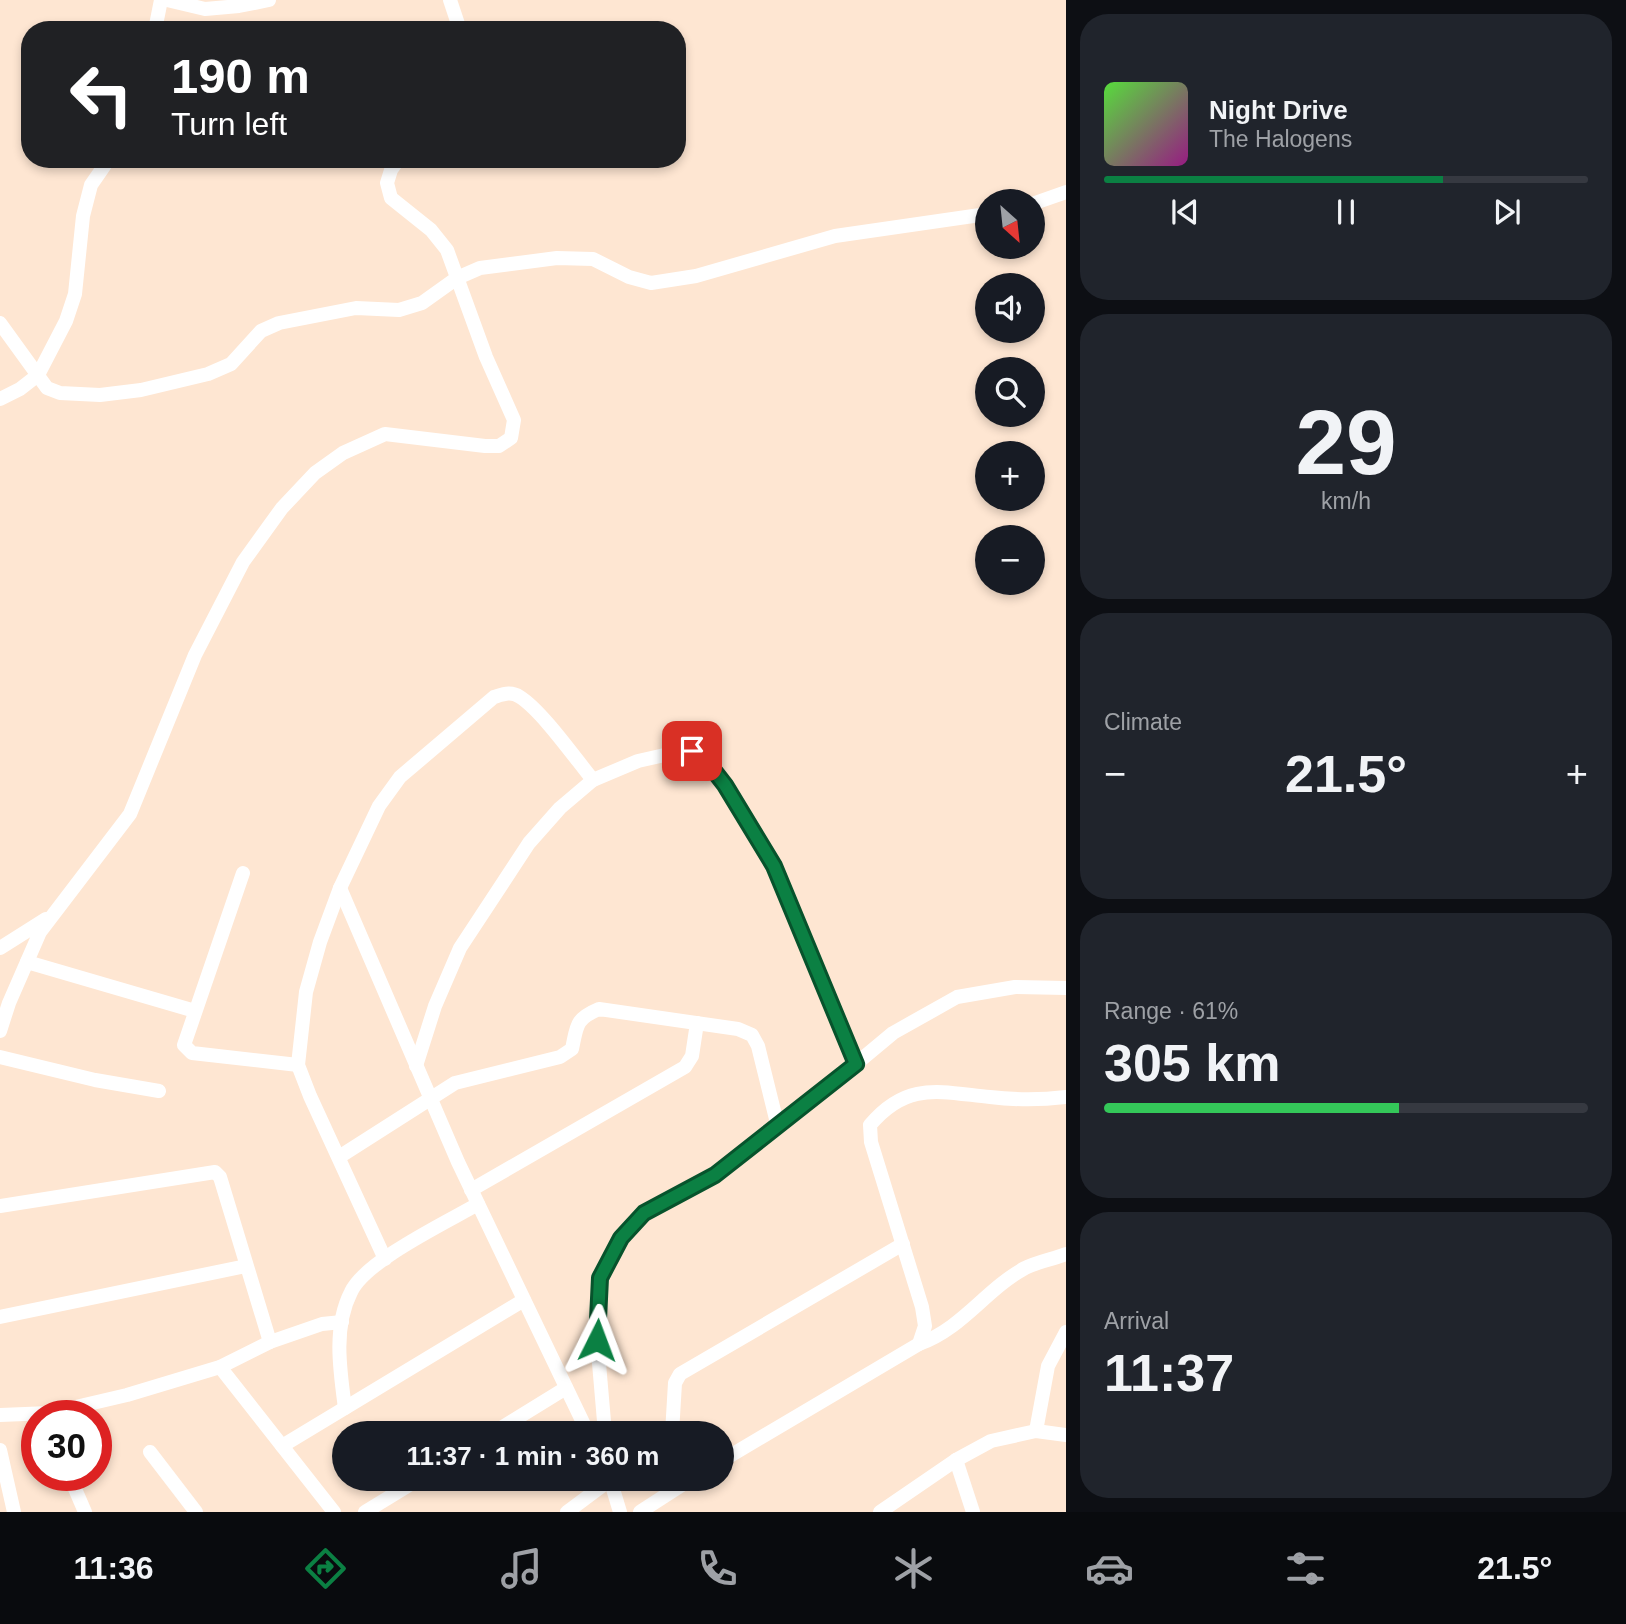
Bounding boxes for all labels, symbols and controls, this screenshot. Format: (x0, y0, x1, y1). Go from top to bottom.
icon: left (56, 49, 147, 140)
text: 190 m (171, 49, 310, 103)
text: Night Drive (1209, 95, 1348, 125)
text: Turn left (171, 106, 287, 142)
text: The Halogens (1209, 126, 1352, 152)
north arrow (975, 189, 1045, 259)
map controls (975, 189, 1045, 595)
icon: previous (1166, 193, 1204, 231)
icon: pause (1327, 193, 1365, 231)
icon: next (1488, 193, 1526, 231)
button: sound (975, 273, 1045, 343)
button: search (975, 357, 1045, 427)
text: 29 (1295, 392, 1397, 493)
button: + (975, 441, 1045, 511)
text: km/h (1321, 488, 1371, 514)
button: − (975, 525, 1045, 595)
text: Climate (1104, 709, 1182, 735)
pin (662, 721, 722, 781)
icon: arrive (673, 732, 711, 770)
text: 21.5° (1285, 745, 1407, 803)
text: − (1104, 753, 1126, 795)
text: + (1566, 753, 1588, 795)
text: Range · 61% (1104, 998, 1238, 1024)
text: 305 km (1104, 1034, 1280, 1092)
position arrow (560, 1303, 634, 1377)
text: Arrival (1104, 1308, 1169, 1334)
text: 11:37 (1104, 1344, 1234, 1402)
speed limit sign: 30 (21, 1400, 112, 1491)
text: 11:37 · 1 min · 360 m (407, 1441, 659, 1471)
icon: directions (301, 1544, 350, 1593)
icon: music (497, 1544, 546, 1593)
icon: phone (693, 1544, 742, 1593)
icon: climate (889, 1544, 938, 1593)
icon: car (1085, 1544, 1134, 1593)
icon: filters (1281, 1544, 1330, 1593)
text: 11:36 (74, 1550, 154, 1586)
text: 21.5° (1477, 1550, 1552, 1586)

